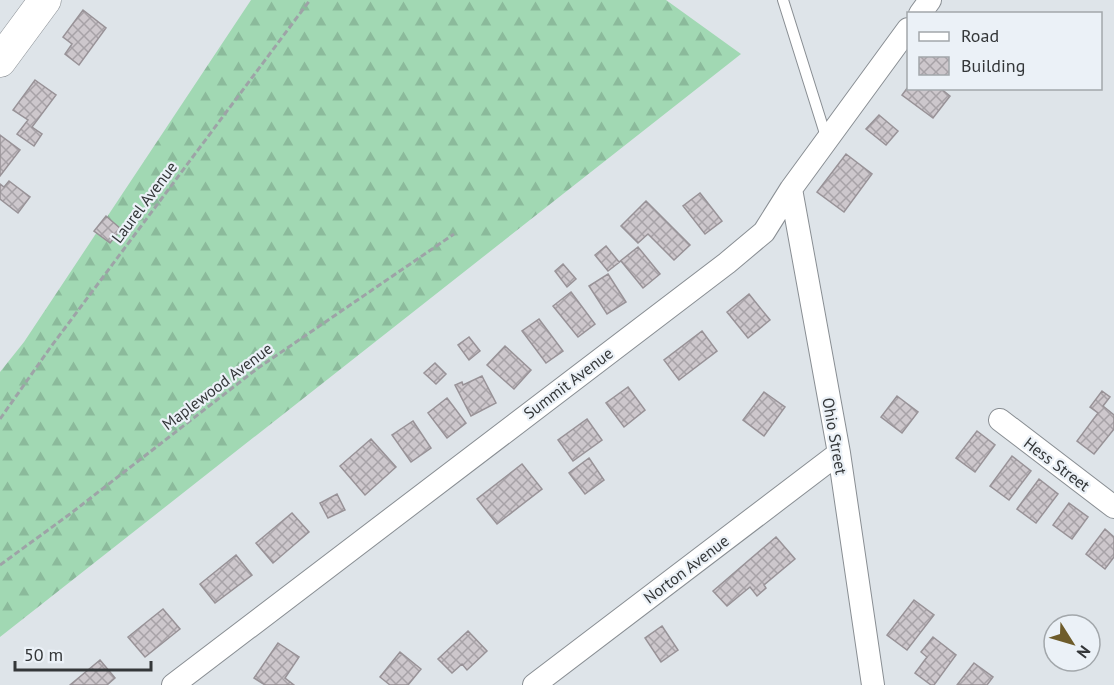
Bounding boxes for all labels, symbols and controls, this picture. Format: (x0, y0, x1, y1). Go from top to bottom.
legend (907, 12, 1102, 90)
text: Road (961, 24, 999, 47)
text: Building (961, 54, 1025, 77)
street label: Laurel Avenue (107, 157, 181, 247)
street label: Maplewood Avenue (158, 338, 276, 434)
street label: Summit Avenue (519, 343, 617, 423)
street label: Ohio Street (818, 396, 852, 477)
street label: Hess Street (1020, 433, 1094, 496)
street label: Norton Avenue (639, 530, 733, 608)
north arrow (1042, 613, 1102, 673)
scale bar (15, 634, 152, 672)
text: N (1073, 642, 1095, 662)
text: 50 m (24, 643, 63, 666)

